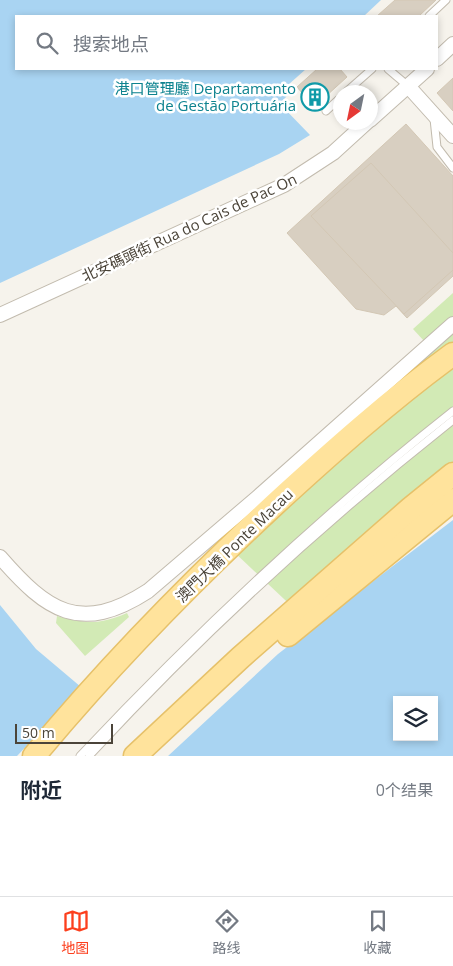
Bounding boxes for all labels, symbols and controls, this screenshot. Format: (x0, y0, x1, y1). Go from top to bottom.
search box (15, 15, 438, 70)
icon: search (33, 29, 61, 57)
text: 搜索地点 (73, 31, 149, 57)
place label: 港口管理廳 Departamento de Gestão Portuária (115, 78, 296, 115)
building icon: 港口管理廳 Departamento de Gestão Portuária (300, 82, 330, 112)
north arrow (333, 85, 378, 130)
street label: 北安碼頭街 Rua do Cais de Pac On (78, 168, 300, 286)
street label: 澳門大橋 Ponte Macau (171, 484, 297, 606)
map controls (393, 696, 438, 741)
button: layers (393, 696, 438, 741)
scale bar (15, 721, 112, 744)
text: 50 m (22, 723, 55, 742)
text: 附近 (20, 776, 62, 804)
text: 0个结果 (376, 779, 433, 801)
tab: 地图 (62, 907, 90, 957)
tab: 路线 (213, 907, 241, 957)
tab: 收藏 (364, 907, 392, 957)

